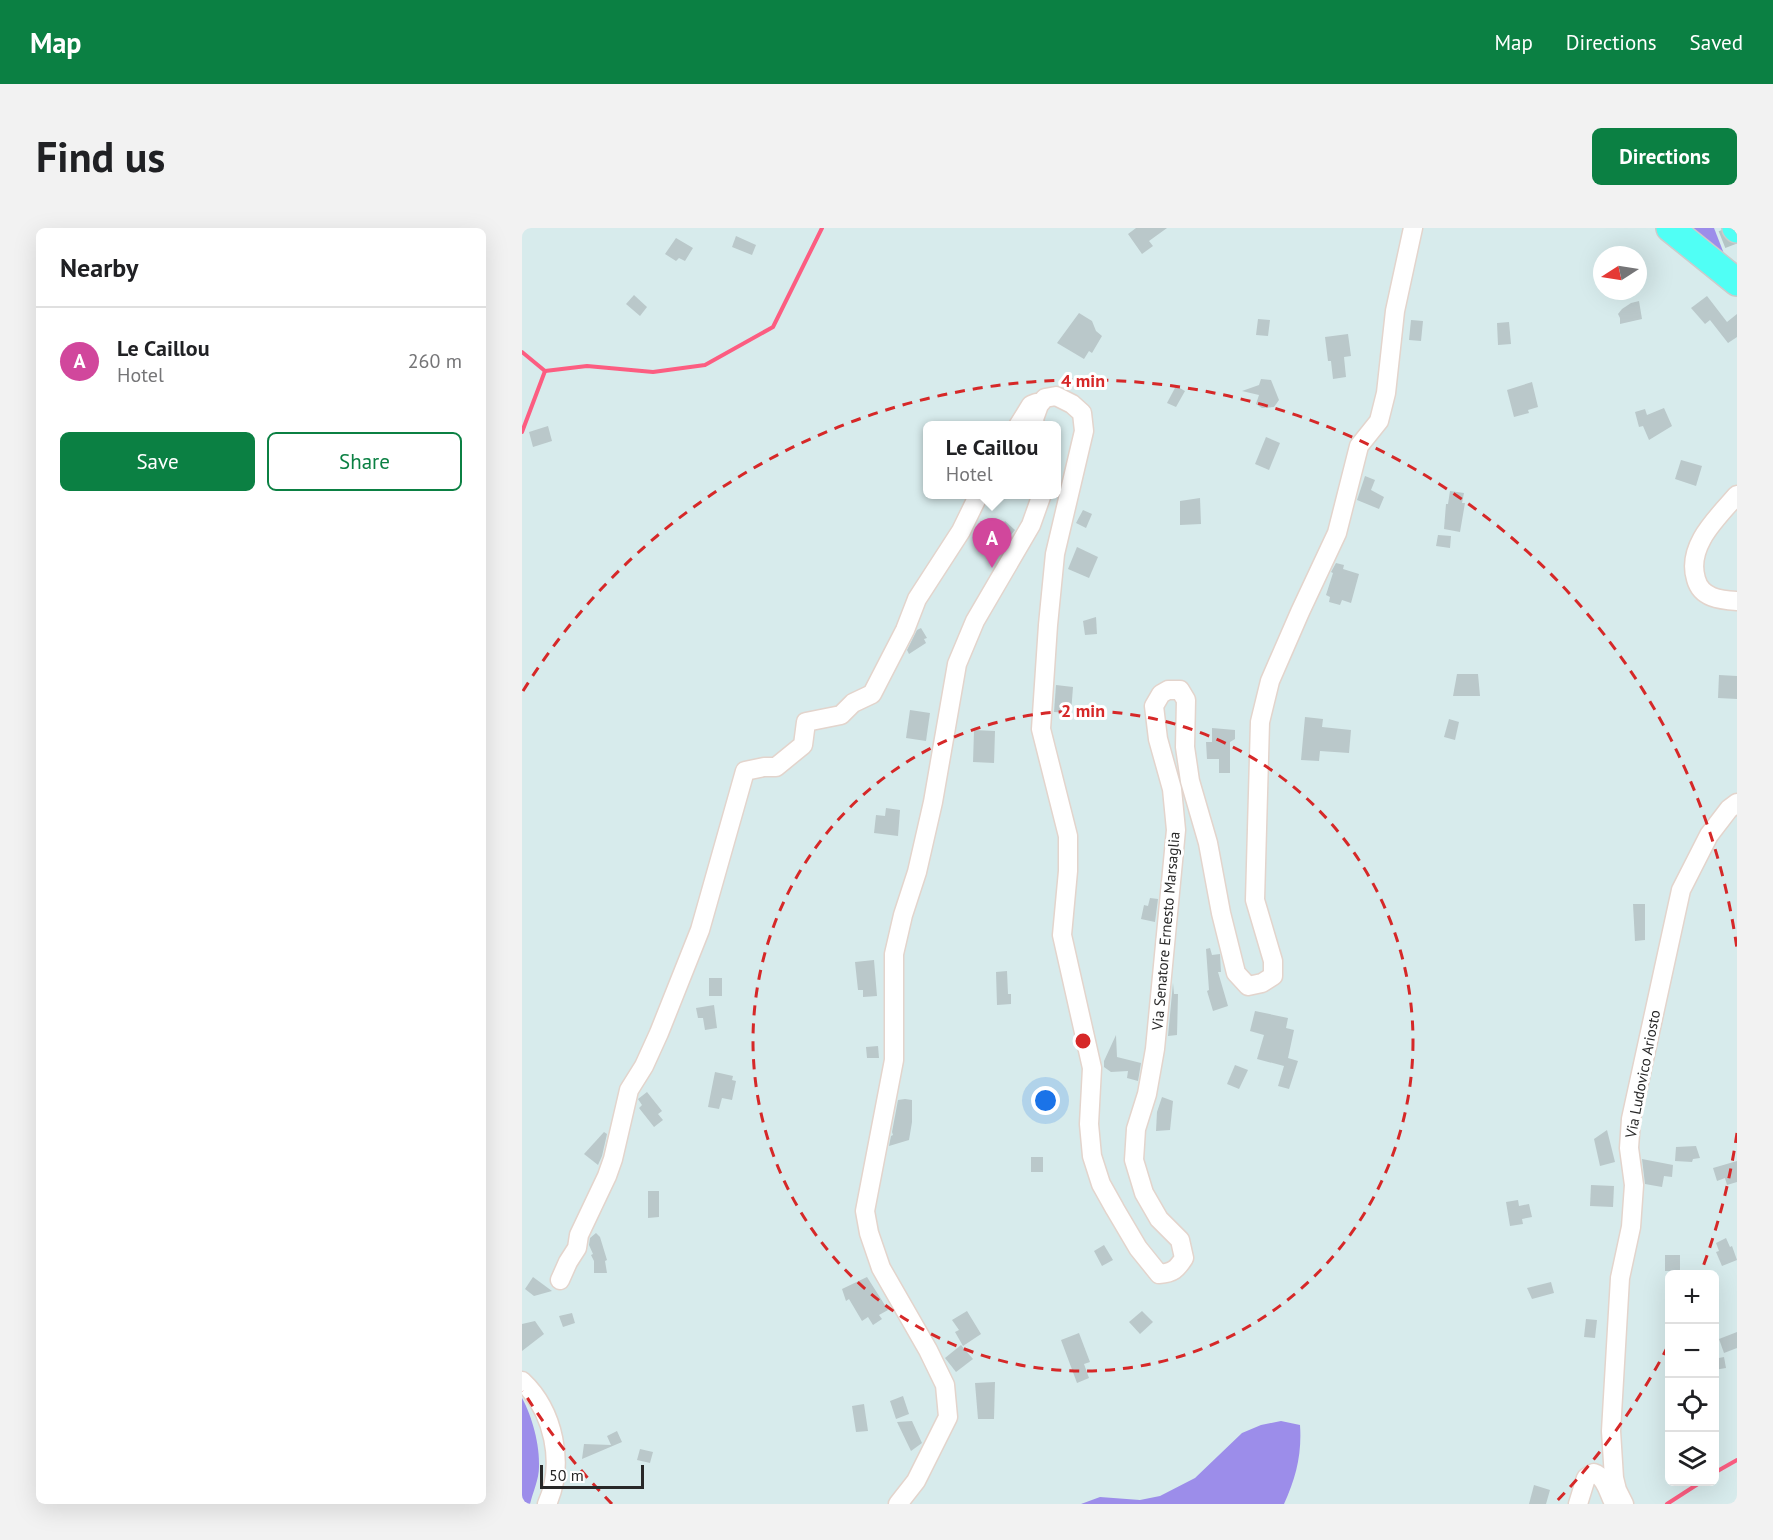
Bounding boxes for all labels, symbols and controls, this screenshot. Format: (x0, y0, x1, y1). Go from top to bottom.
text: Map (30, 24, 81, 61)
text: Map (1494, 29, 1533, 56)
text: Directions (1566, 29, 1657, 56)
text: Saved (1690, 29, 1743, 56)
button: Directions (1592, 128, 1737, 185)
text: Find us (36, 129, 165, 184)
north arrow (1593, 246, 1647, 300)
text: Nearby (60, 251, 138, 284)
text: Le Caillou (117, 334, 209, 362)
text: A (73, 348, 86, 374)
text: 260 m (408, 348, 462, 374)
text: Hotel (117, 362, 164, 388)
text: 4 min (1061, 369, 1105, 392)
popup (923, 421, 1061, 499)
button: Save (60, 432, 255, 491)
button: Share (267, 432, 462, 491)
text: Le Caillou (946, 433, 1038, 461)
text: Hotel (946, 461, 993, 487)
pin: A (972, 518, 1012, 568)
text: 2 min (1061, 699, 1105, 722)
street label: Via Senatore Ernesto Marsaglia (1147, 831, 1184, 1032)
street label: Via Ludovico Ariosto (1621, 1008, 1664, 1140)
centre of rings (1073, 1031, 1093, 1051)
your location (1031, 1086, 1060, 1115)
map controls (1665, 1270, 1719, 1486)
button: + (1665, 1270, 1719, 1324)
button: − (1665, 1324, 1719, 1378)
button: locate (1665, 1378, 1719, 1432)
button: layers (1665, 1432, 1719, 1486)
scale bar (540, 1462, 644, 1490)
text: 50 m (549, 1465, 584, 1485)

